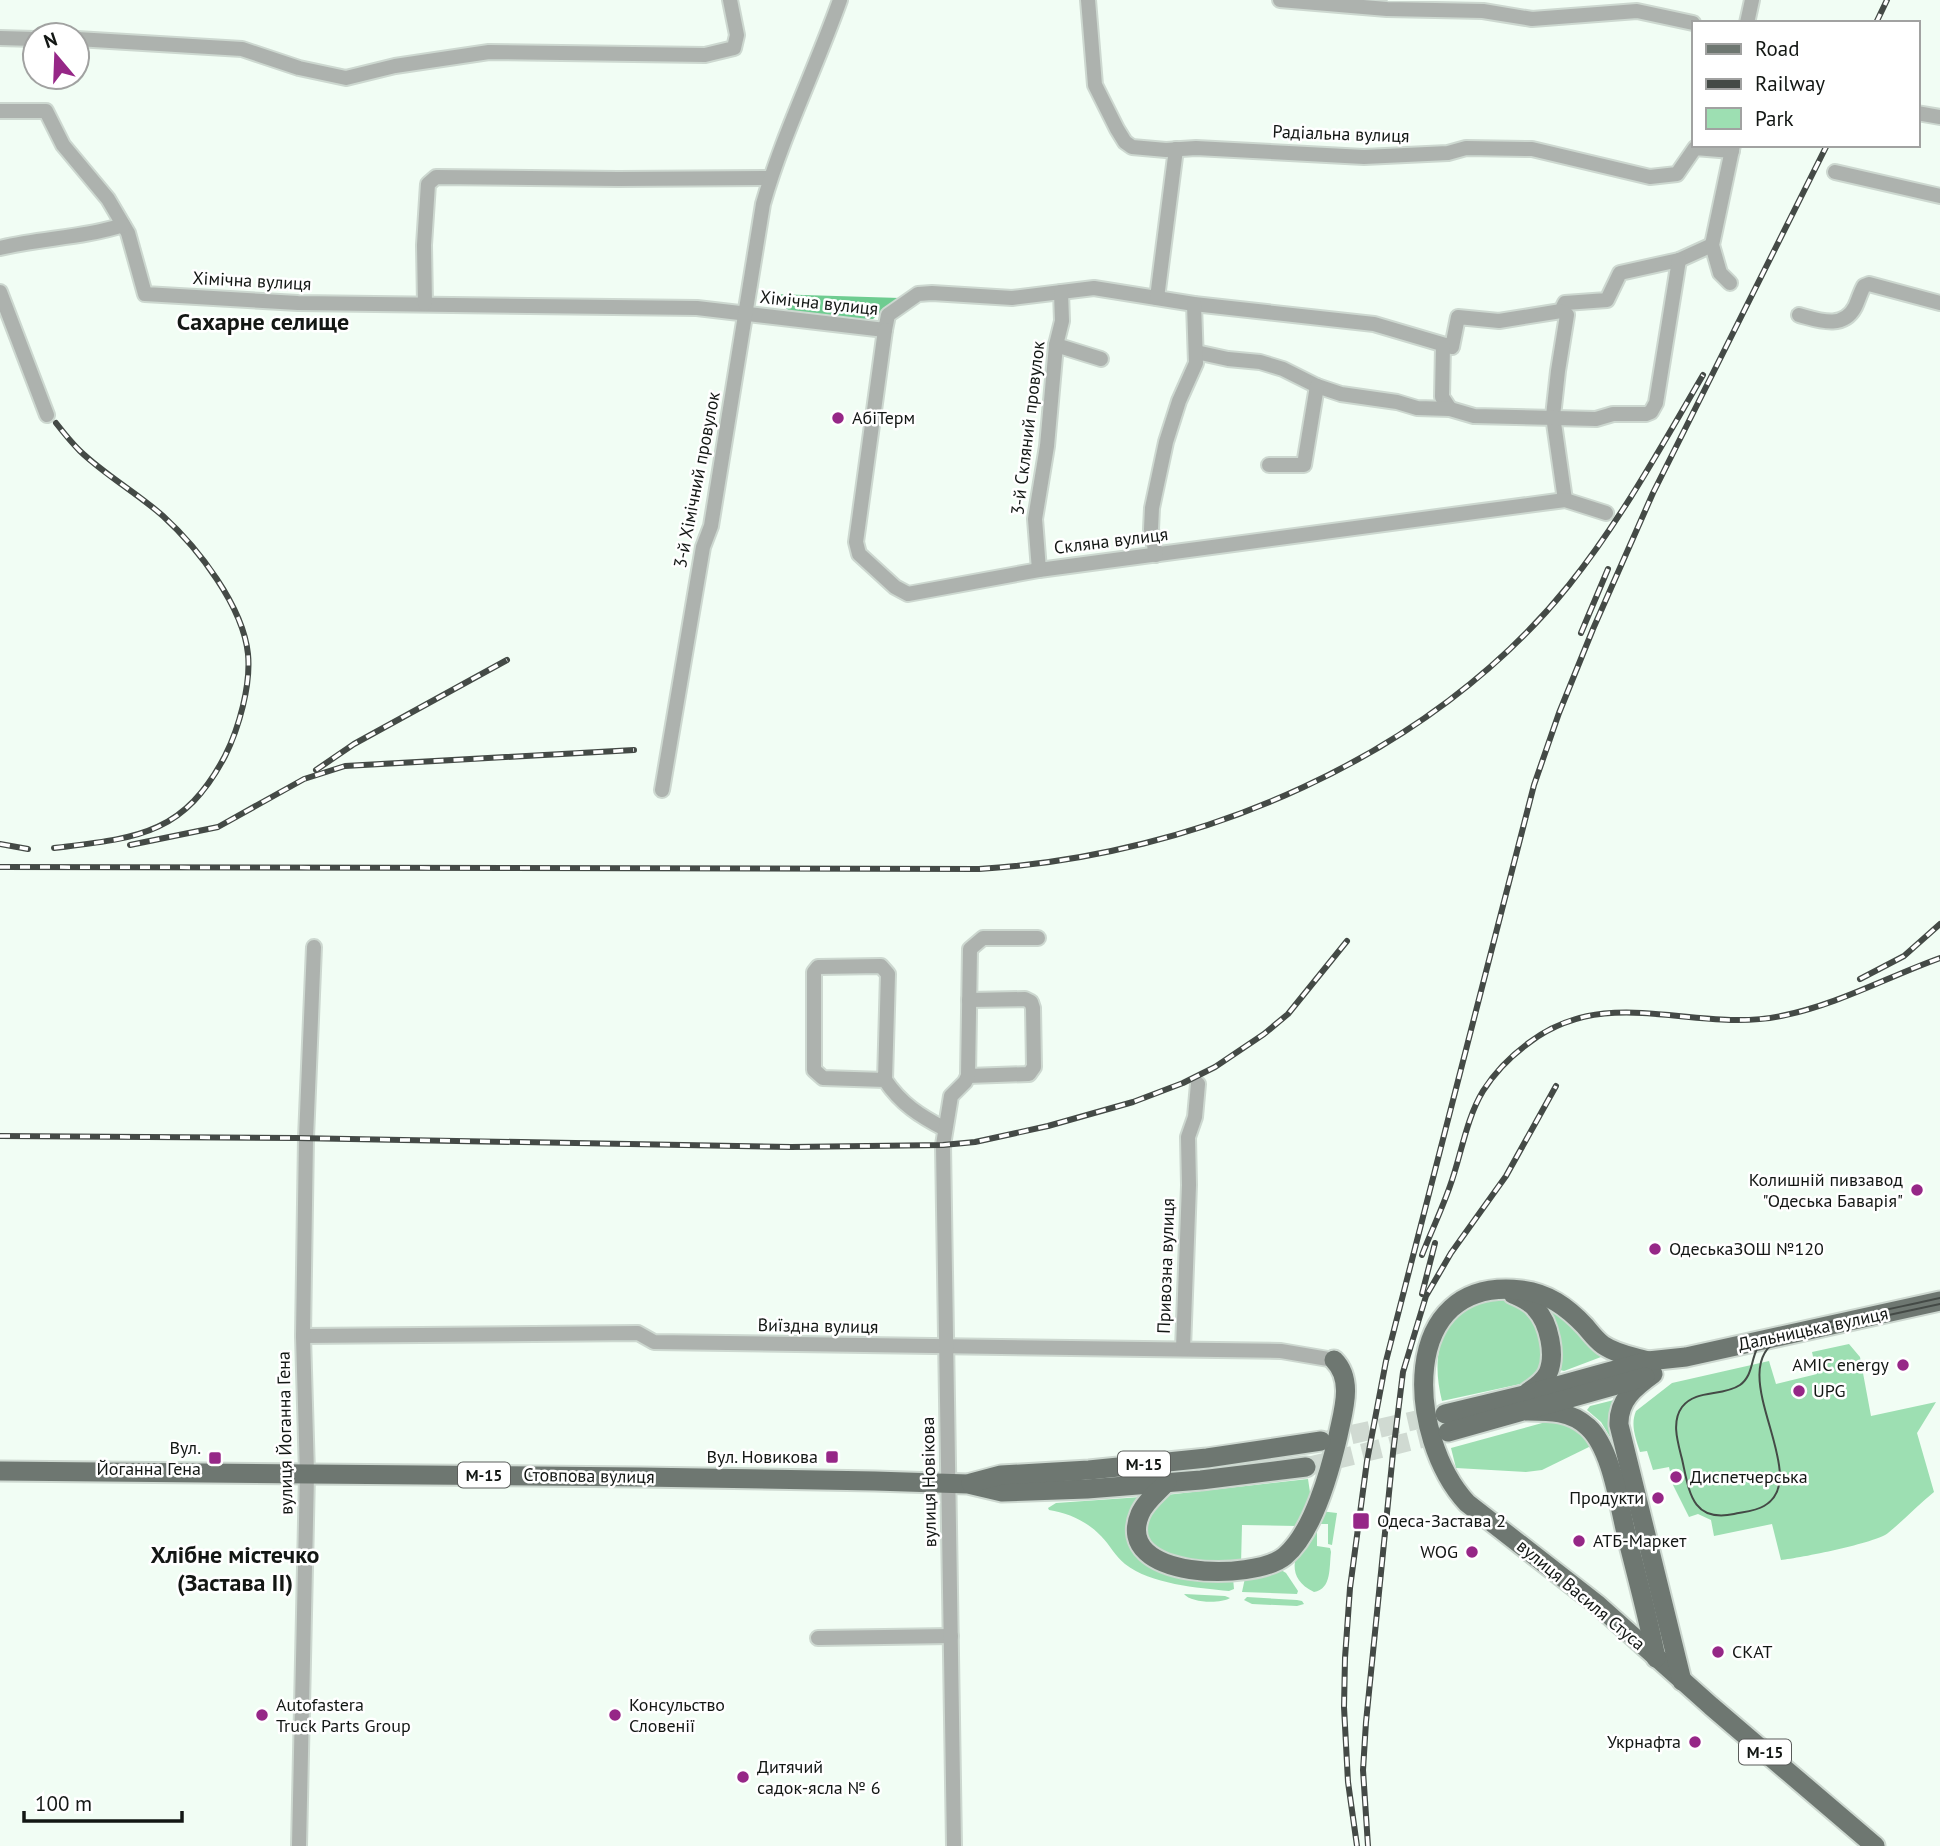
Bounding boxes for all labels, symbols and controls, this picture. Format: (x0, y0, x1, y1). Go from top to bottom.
north arrow (21, 21, 91, 91)
legend (1692, 21, 1919, 147)
text: N (41, 27, 60, 53)
text: Road (1755, 35, 1799, 62)
text: Railway (1755, 70, 1825, 97)
text: Park (1755, 105, 1794, 132)
street label: Радіальна вулиця (1272, 120, 1410, 147)
street label: Хімічна вулиця (192, 266, 312, 295)
street label: Хімічна вулиця (759, 285, 879, 320)
district label: Сахарне селище (177, 306, 349, 337)
street label: 3-й Скляний провулок (1005, 339, 1050, 516)
street label: 3-й Хімічний провулок (668, 389, 725, 570)
place label: АбіТерм (852, 406, 915, 429)
marker: АбіТерм (830, 410, 846, 426)
street label: Скляна вулиця (1053, 522, 1169, 559)
place label: Колишній пивзавод "Одеська Баварія" (1749, 1168, 1903, 1212)
marker: Колишній пивзавод "Одеська Баварія" (1909, 1182, 1925, 1198)
street label: Привозна вулиця (1152, 1198, 1179, 1334)
place label: ОдеськаЗОШ №120 (1669, 1237, 1824, 1260)
marker: ОдеськаЗОШ №120 (1647, 1241, 1663, 1257)
street label: Дальницька вулиця (1736, 1301, 1890, 1356)
street label: Виїздна вулиця (757, 1313, 879, 1338)
street label: вулиця Йоганна Гена (272, 1351, 297, 1515)
place label: AMIC energy (1792, 1353, 1890, 1376)
marker: AMIC energy (1895, 1357, 1911, 1373)
place label: UPG (1813, 1379, 1846, 1402)
marker: UPG (1791, 1383, 1807, 1399)
street label: вулиця Новікова (916, 1416, 941, 1548)
place label: Вул. Йоганна Гена (97, 1436, 201, 1480)
place label: Вул. Новикова (707, 1445, 818, 1468)
marker: Вул. Новикова (824, 1449, 840, 1465)
marker: Вул. Йоганна Гена (207, 1450, 223, 1466)
road number: М-15 (1118, 1452, 1170, 1476)
road number: М-15 (458, 1462, 510, 1488)
street label: Стовпова вулиця (523, 1463, 655, 1488)
place label: Диспетчерська (1690, 1465, 1808, 1488)
marker: Диспетчерська (1668, 1469, 1684, 1485)
place label: Продукти (1569, 1486, 1644, 1509)
marker: Продукти (1650, 1490, 1666, 1506)
place label: Одеса-Застава 2 (1377, 1509, 1506, 1532)
marker: Одеса-Застава 2 (1351, 1511, 1371, 1531)
place label: АТБ-Маркет (1593, 1529, 1687, 1552)
marker: АТБ-Маркет (1571, 1533, 1587, 1549)
street label: вулиця Василя Стуса (1512, 1534, 1650, 1655)
district label: Хлібне містечко (Застава ІІ) (151, 1539, 320, 1598)
place label: WOG (1420, 1540, 1458, 1563)
marker: WOG (1464, 1544, 1480, 1560)
place label: СКАТ (1732, 1640, 1773, 1663)
marker: СКАТ (1710, 1644, 1726, 1660)
place label: Autofastera Truck Parts Group (276, 1693, 411, 1737)
place label: Консульство Словенії (629, 1693, 725, 1737)
marker: Autofastera Truck Parts Group (254, 1707, 270, 1723)
marker: Консульство Словенії (607, 1707, 623, 1723)
place label: Укрнафта (1607, 1730, 1681, 1753)
marker: Укрнафта (1687, 1734, 1703, 1750)
road number: М-15 (1739, 1740, 1791, 1764)
place label: Дитячий садок-ясла № 6 (757, 1755, 881, 1799)
marker: Дитячий садок-ясла № 6 (735, 1769, 751, 1785)
scale bar (24, 1780, 182, 1824)
text: 100 m (35, 1790, 92, 1817)

